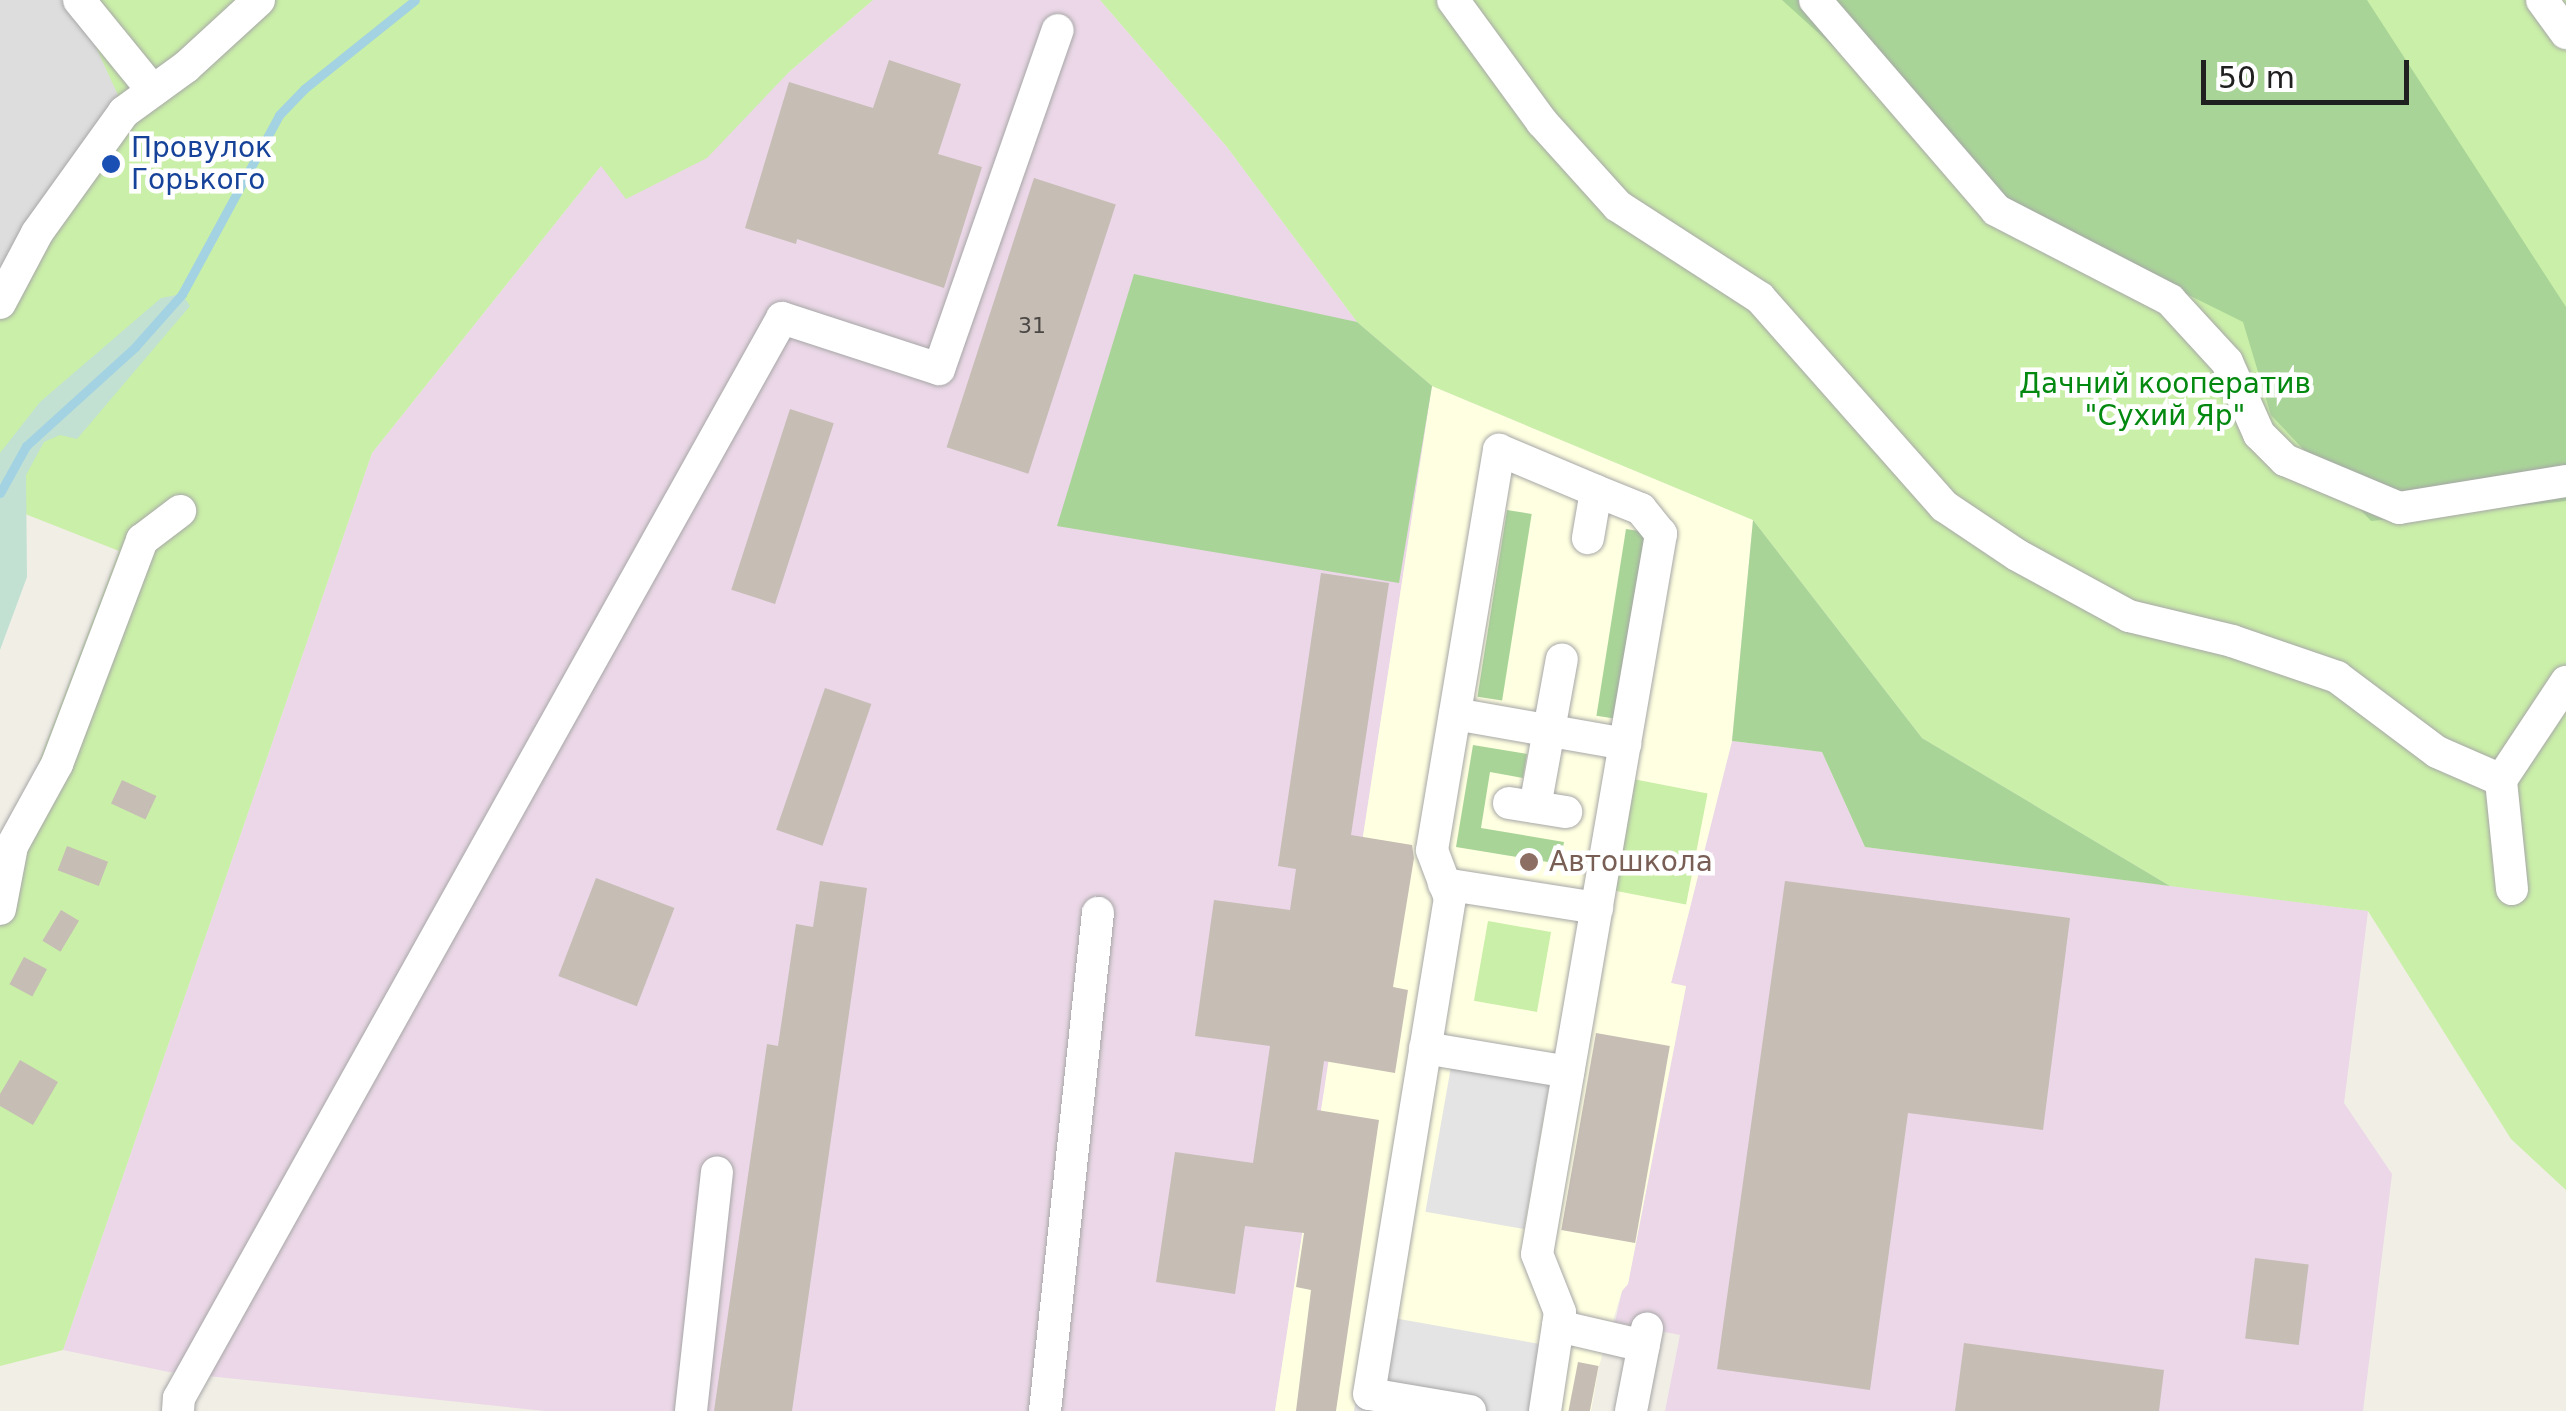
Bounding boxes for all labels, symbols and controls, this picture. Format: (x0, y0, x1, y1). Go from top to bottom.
scale bar (2206, 40, 2414, 102)
text: 50 m (2218, 60, 2295, 95)
place label: Провулок Горького (131, 131, 272, 197)
marker: Провулок Горького (100, 153, 122, 175)
house number: 31 (1018, 313, 1046, 339)
park label: Дачний кооператив "Сухий Яр" (2019, 367, 2311, 433)
place label: Автошкола (1549, 845, 1713, 879)
marker: Автошкола (1518, 851, 1540, 873)

